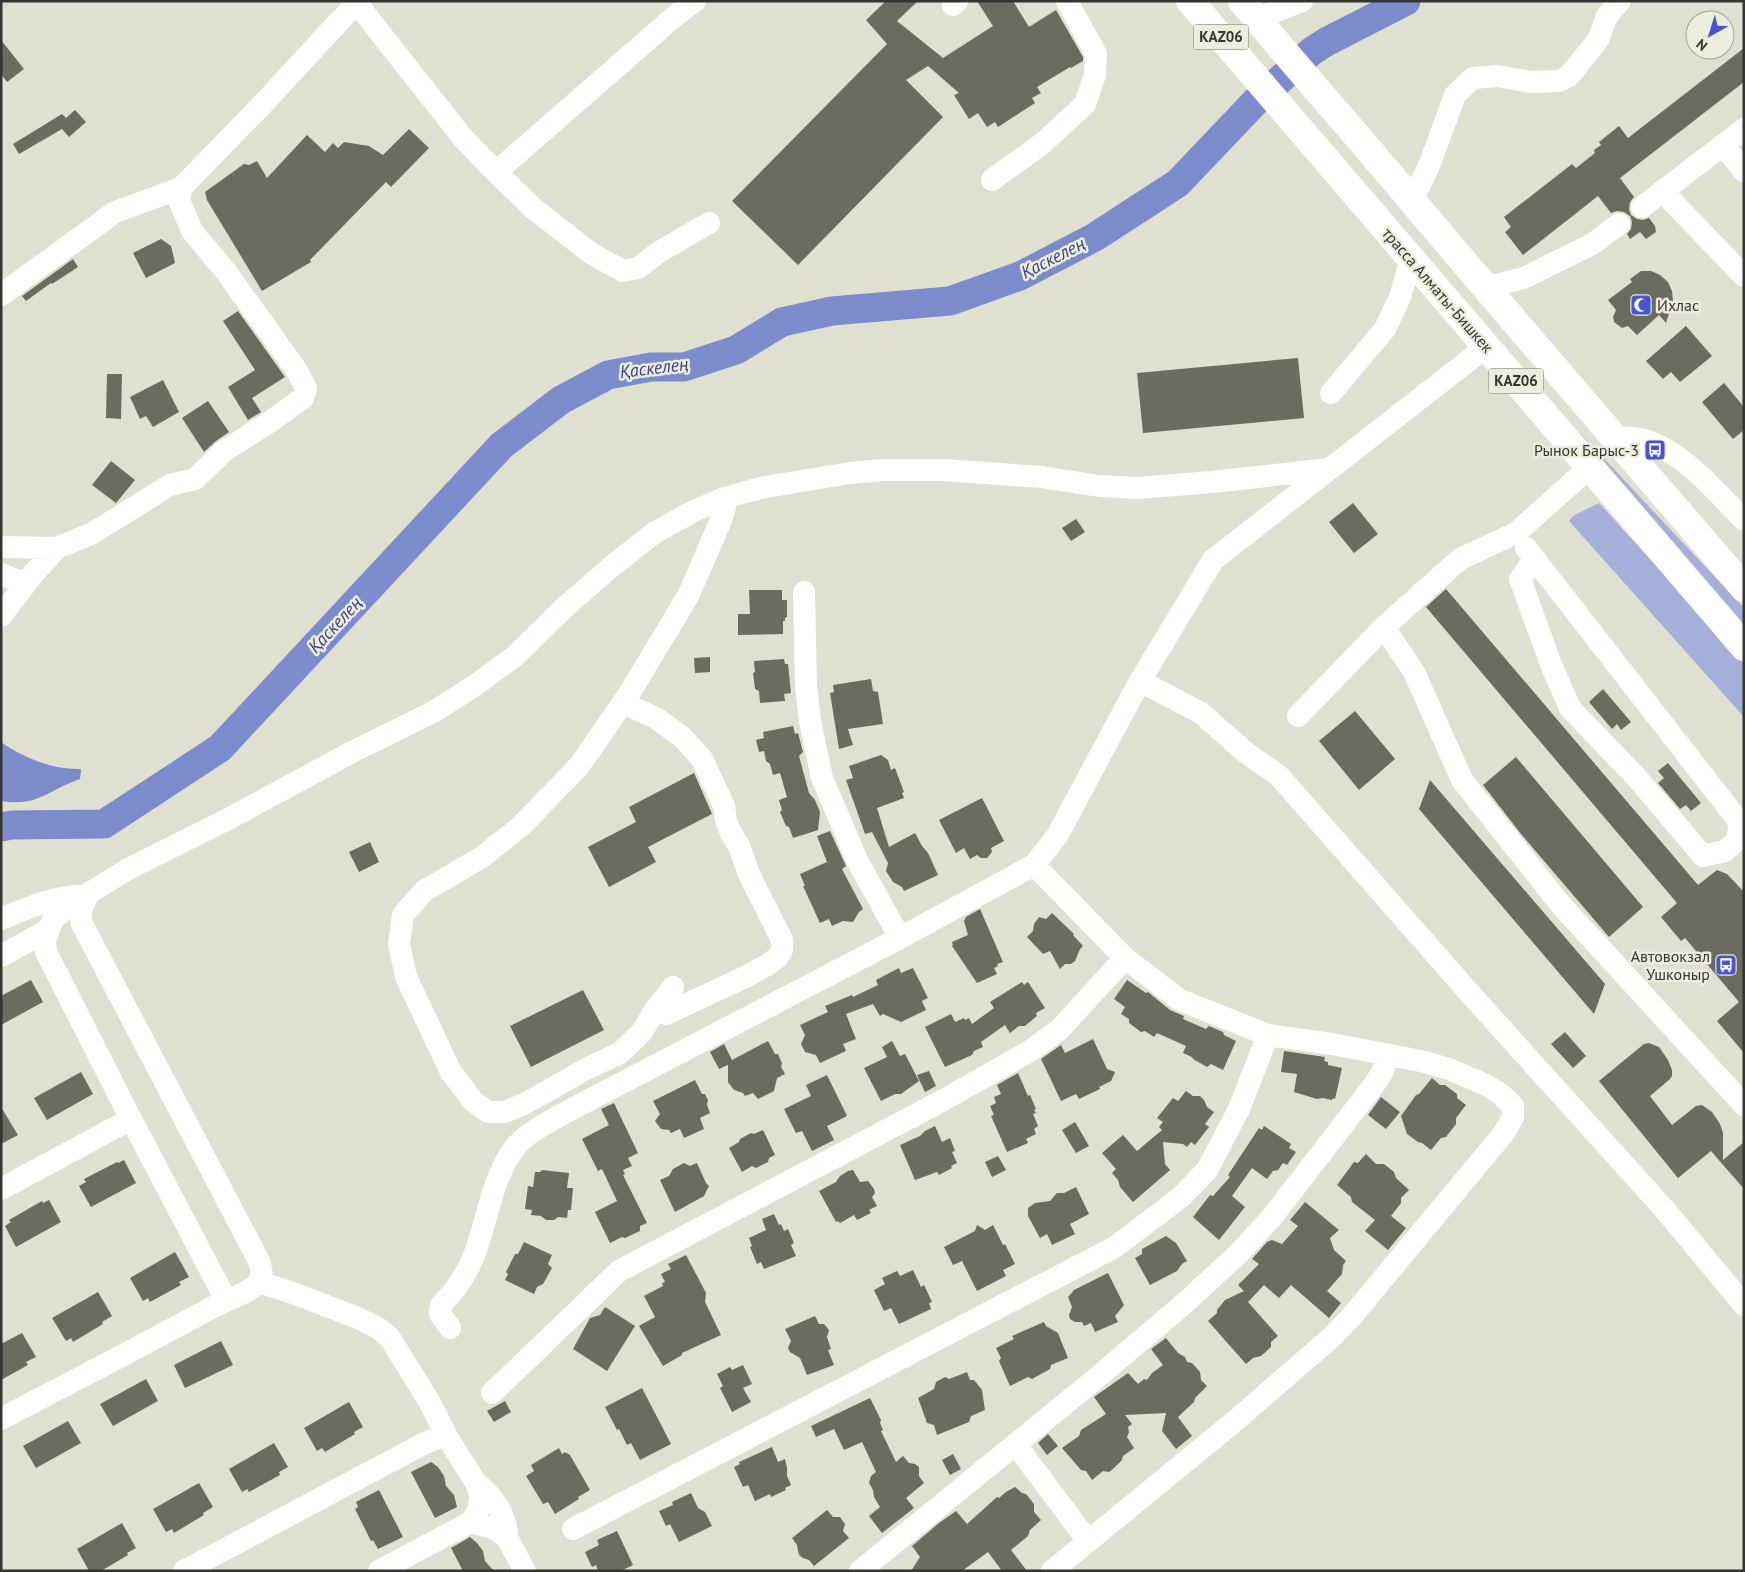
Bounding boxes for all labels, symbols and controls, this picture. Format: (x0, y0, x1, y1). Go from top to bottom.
north arrow (1685, 10, 1735, 60)
road number: KАZ06 (1194, 24, 1248, 50)
text: N (1693, 35, 1711, 55)
street label: трасса Алматы-Бишкек (1378, 223, 1498, 357)
water label: Қаскелең (1017, 231, 1089, 283)
mosque icon: Ихлас (1629, 293, 1653, 317)
place label: Ихлас (1657, 295, 1699, 315)
water label: Қаскелең (618, 352, 690, 383)
road number: KАZ06 (1488, 368, 1544, 394)
bus stop icon: Рынок Барыс-3 (1643, 438, 1667, 462)
place label: Рынок Барыс-3 (1534, 440, 1639, 460)
water label: Қаскелең (303, 591, 367, 658)
place label: Автовокзал Ушконыр (1631, 946, 1710, 984)
bus stop icon: Автовокзал Ушконыр (1714, 953, 1738, 977)

